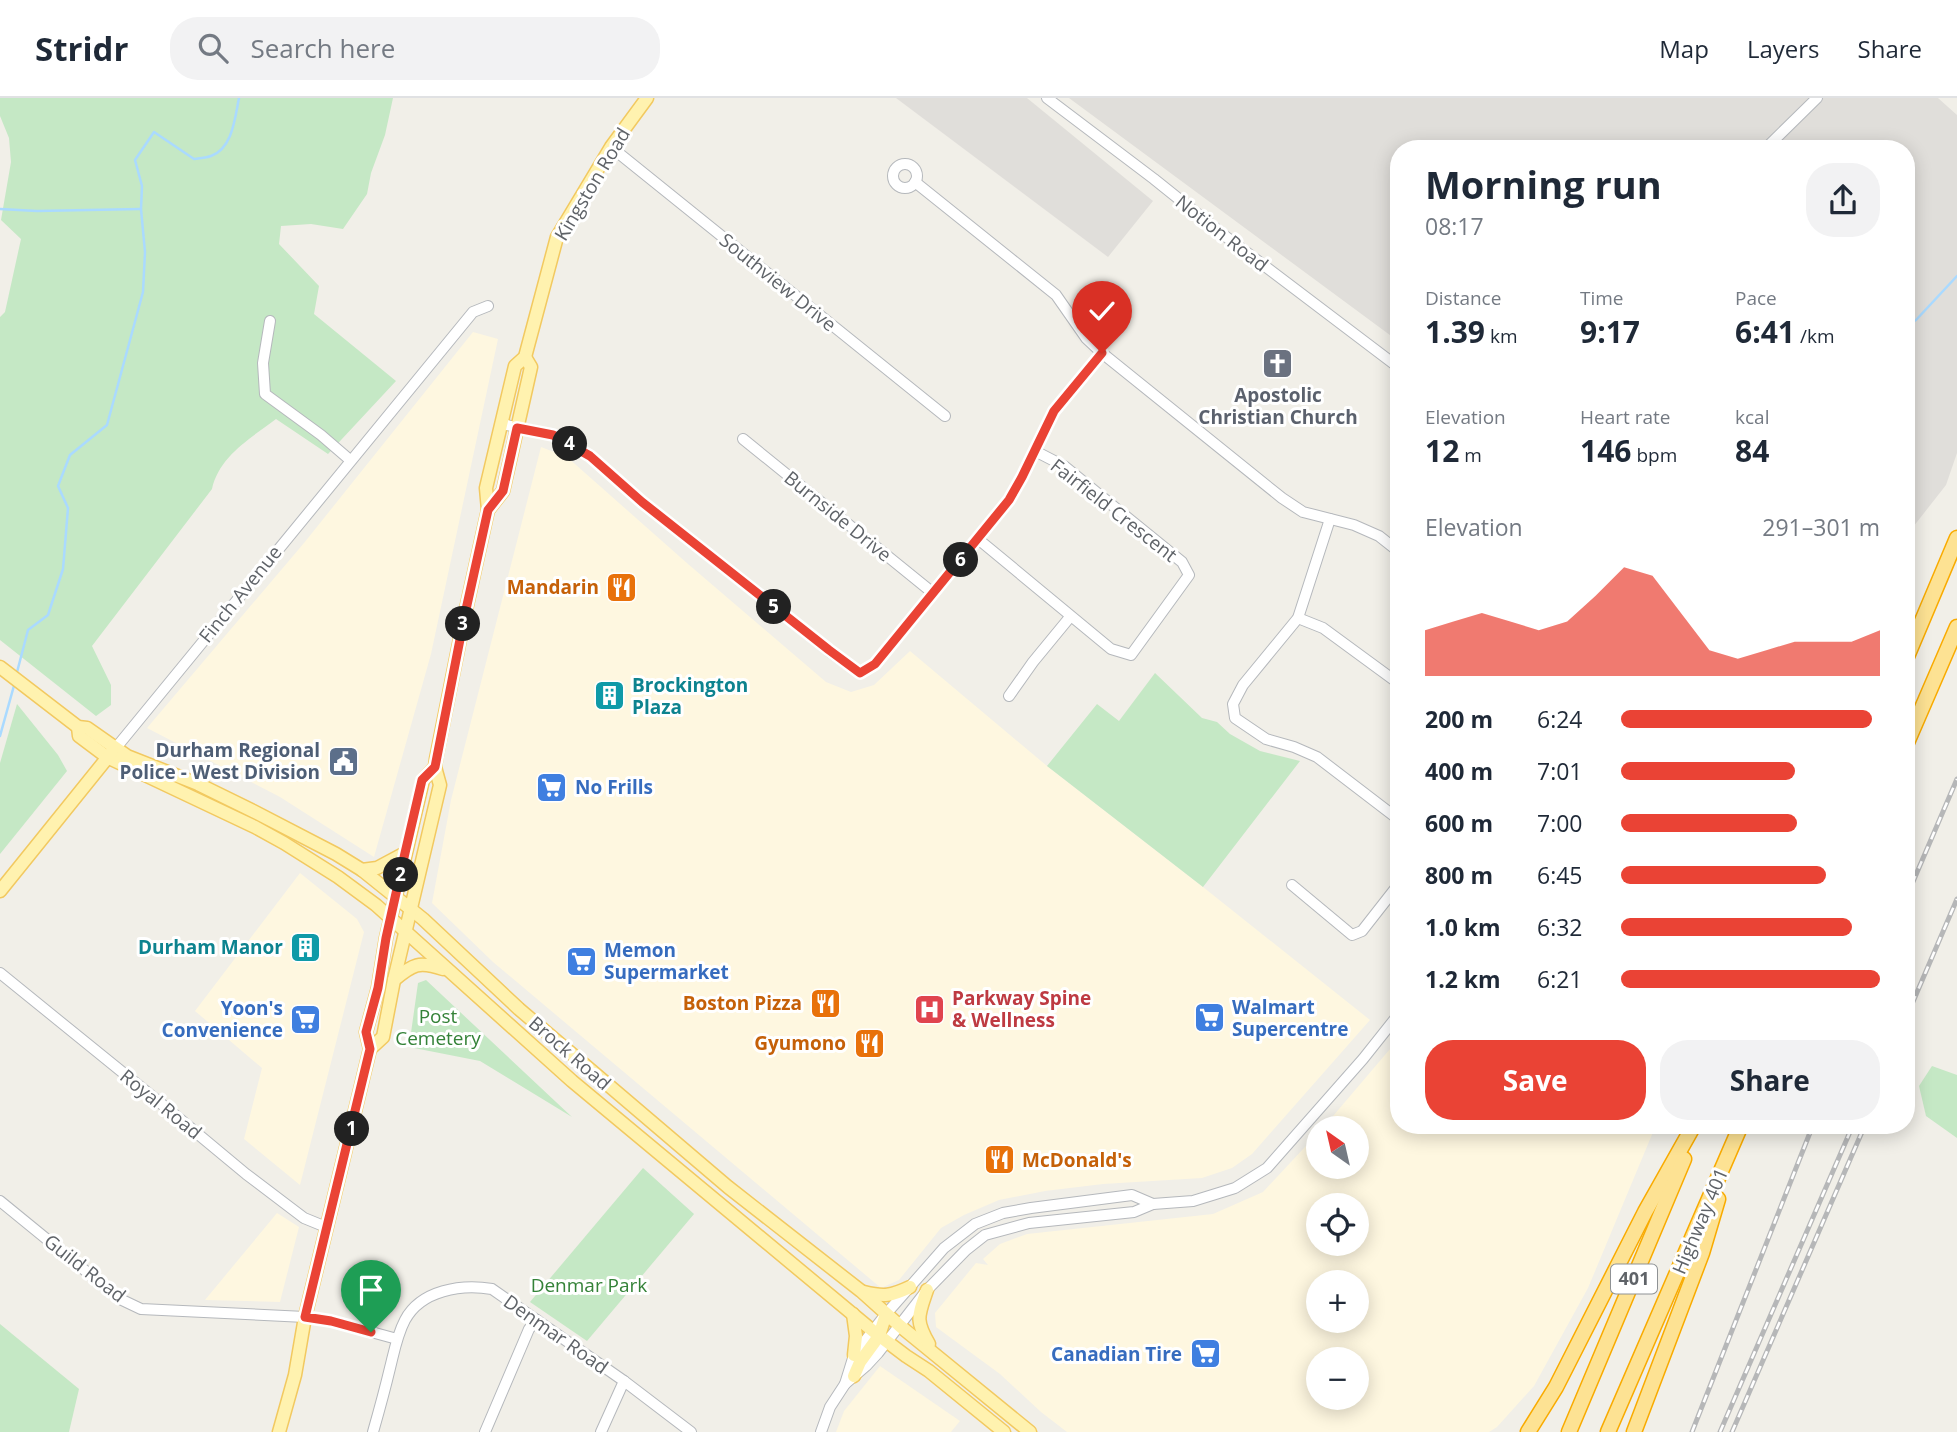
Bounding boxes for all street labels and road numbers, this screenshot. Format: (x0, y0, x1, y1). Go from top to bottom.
street label: Kingston Road (548, 123, 636, 245)
street label: Notion Road (1170, 189, 1274, 277)
street label: Southview Drive (714, 227, 842, 337)
street label: Fairfield Crescent (1045, 452, 1183, 568)
street label: Burnside Drive (779, 465, 897, 567)
street label: Finch Avenue (193, 540, 287, 648)
street label: Brock Road (523, 1010, 617, 1096)
street label: Royal Road (115, 1063, 207, 1145)
street label: Highway 401 (1666, 1164, 1734, 1278)
street label: Guild Road (39, 1228, 131, 1308)
road number: 401 (1611, 1264, 1657, 1294)
street label: Denmar Road (498, 1288, 614, 1380)

